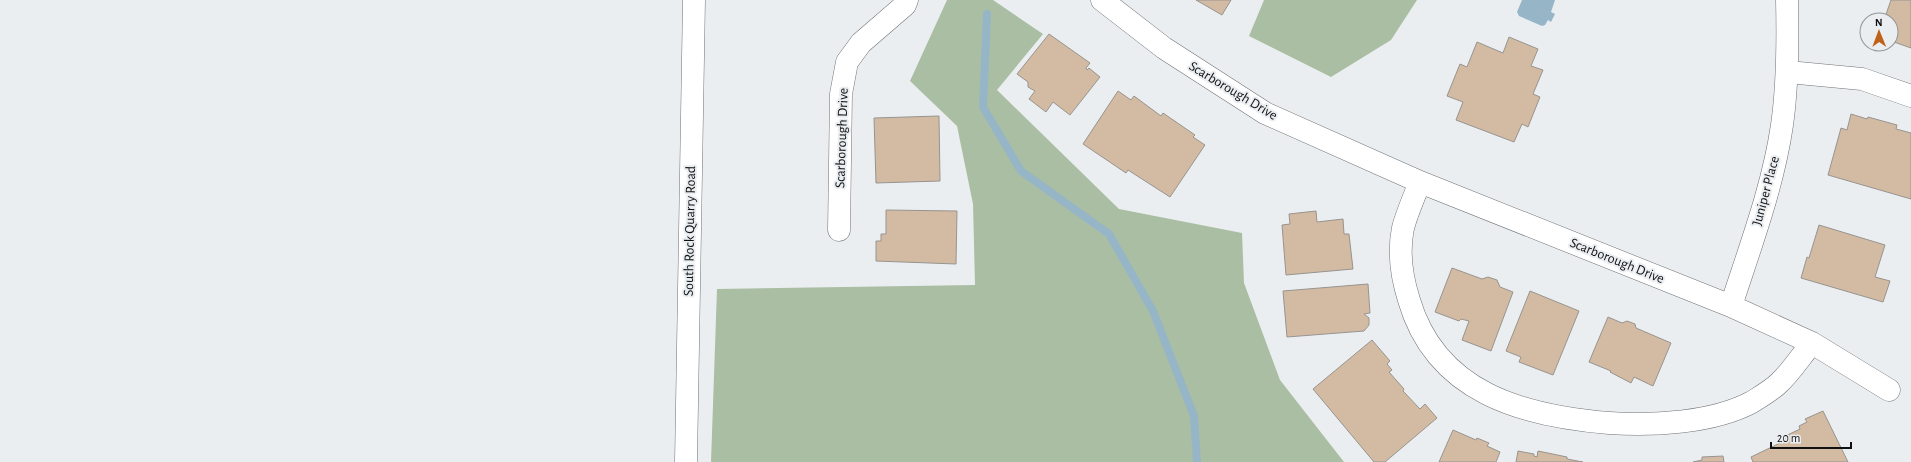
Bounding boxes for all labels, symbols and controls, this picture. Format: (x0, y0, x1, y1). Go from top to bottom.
north arrow (1859, 12, 1899, 52)
text: N (1875, 17, 1883, 28)
street label: Scarborough Drive (1186, 59, 1280, 123)
street label: Scarborough Drive (833, 88, 851, 188)
street label: Juniper Place (1750, 155, 1782, 227)
street label: South Rock Quarry Road (682, 166, 698, 296)
street label: Scarborough Drive (1568, 236, 1666, 286)
scale bar (1771, 424, 1851, 450)
text: 20 m (1777, 432, 1800, 444)

